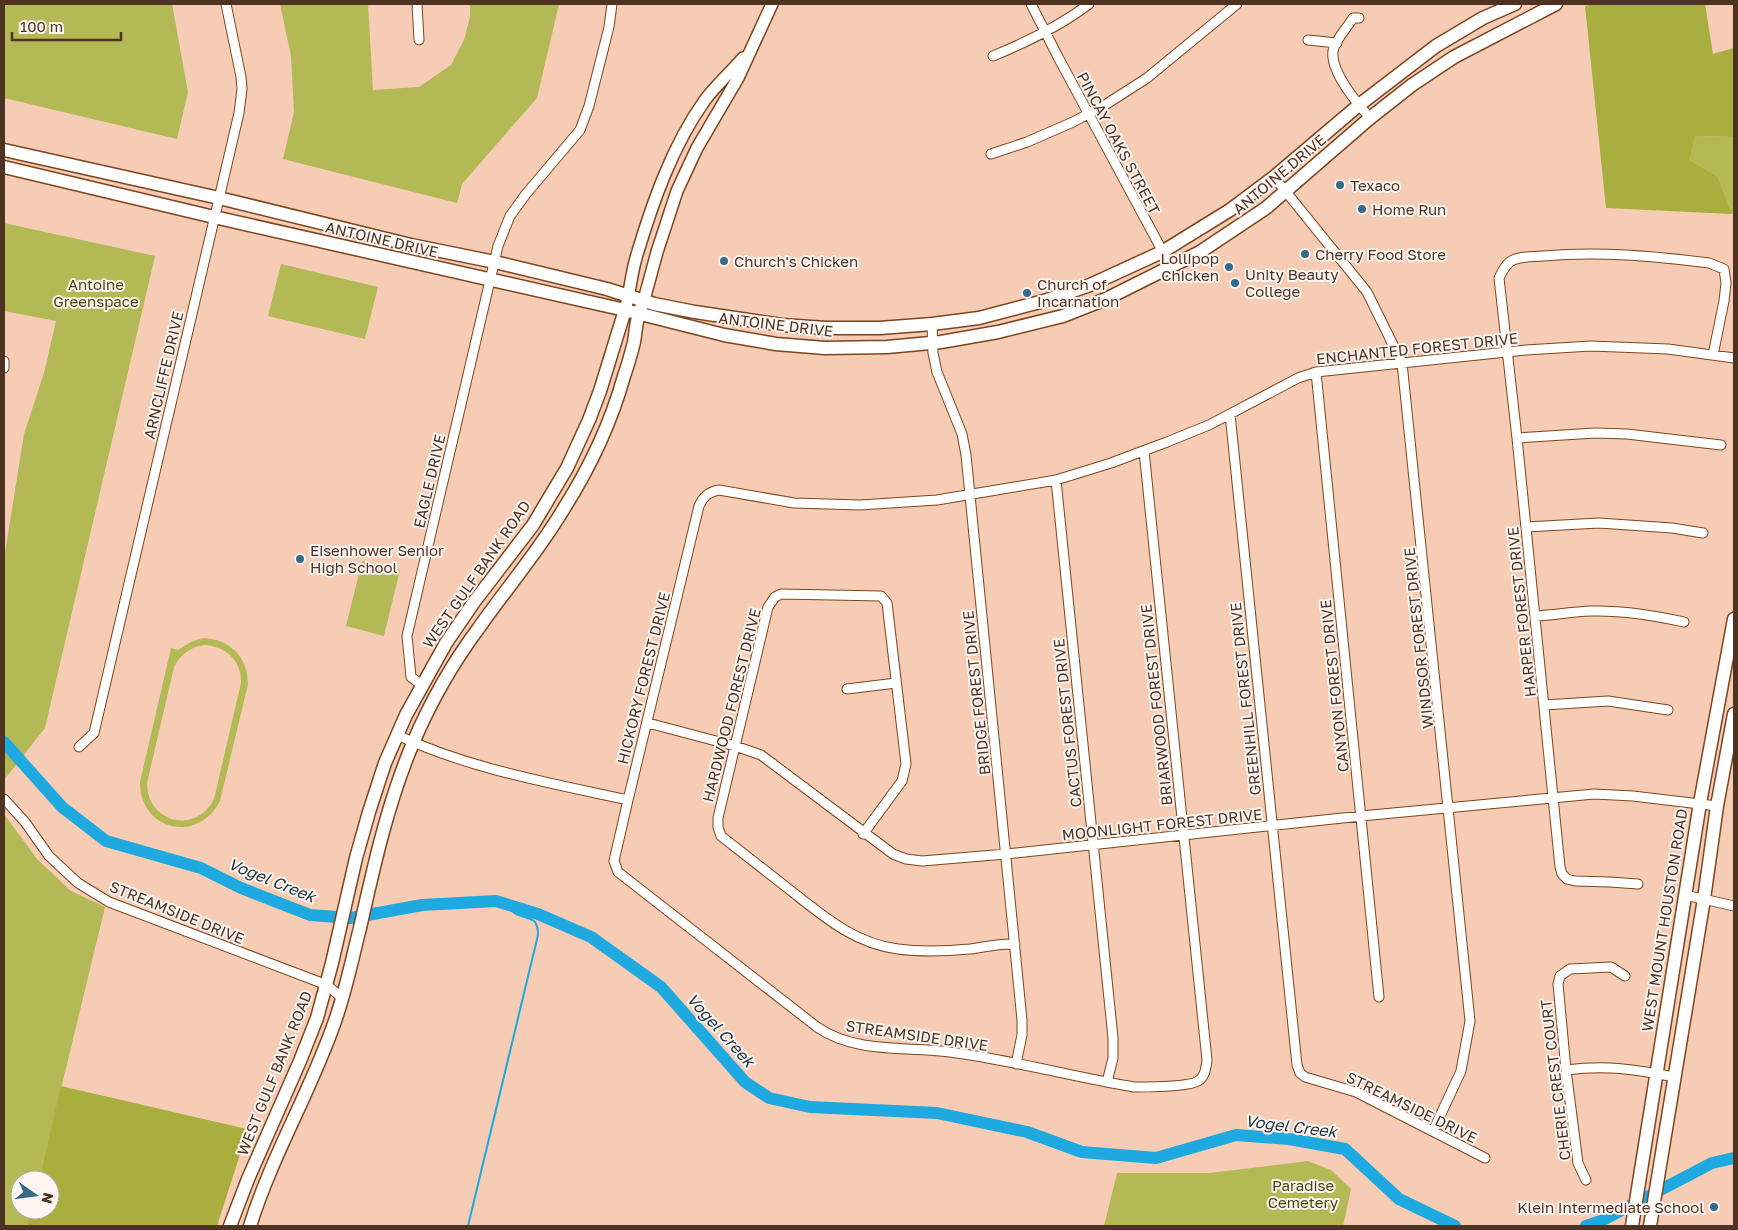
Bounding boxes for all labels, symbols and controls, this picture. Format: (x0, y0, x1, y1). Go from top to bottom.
scale bar (12, 10, 121, 42)
text: 100 m (20, 17, 63, 35)
street label: PINCAY OAKS STREET (1074, 69, 1164, 217)
street label: ANTOINE DRIVE (1229, 130, 1329, 218)
place label: Texaco (1350, 176, 1400, 194)
marker: Texaco (1334, 179, 1346, 191)
place label: Home Run (1372, 200, 1446, 218)
marker: Home Run (1356, 203, 1368, 215)
street label: ANTOINE DRIVE (324, 217, 440, 261)
place label: Cherry Food Store (1315, 245, 1446, 263)
marker: Cherry Food Store (1299, 248, 1311, 260)
place label: Lollipop Chicken (1161, 249, 1219, 284)
place label: Church's Chicken (734, 252, 858, 270)
marker: Church's Chicken (718, 255, 730, 267)
marker: Lollipop Chicken (1223, 261, 1235, 273)
place label: Unity Beauty College (1245, 265, 1339, 300)
park label: Antoine Greenspace (53, 275, 139, 310)
place label: Church of Incarnation (1037, 275, 1119, 310)
marker: Unity Beauty College (1229, 277, 1241, 289)
marker: Church of Incarnation (1021, 287, 1033, 299)
street label: ANTOINE DRIVE (718, 308, 834, 340)
street label: ARNCLIFFE DRIVE (140, 309, 186, 441)
street label: ENCHANTED FOREST DRIVE (1315, 328, 1519, 368)
street label: EAGLE DRIVE (409, 432, 449, 530)
street label: WEST GULF BANK ROAD (418, 497, 534, 651)
street label: HARPER FOREST DRIVE (1503, 526, 1539, 698)
place label: Eisenhower Senior High School (310, 541, 444, 576)
street label: WINDSOR FOREST DRIVE (1400, 547, 1436, 729)
marker: Eisenhower Senior High School (294, 553, 306, 565)
street label: HICKORY FOREST DRIVE (613, 590, 673, 766)
street label: CANYON FOREST DRIVE (1316, 599, 1352, 773)
street label: GREENHILL FOREST DRIVE (1226, 602, 1264, 796)
street label: BRIARWOOD FOREST DRIVE (1136, 603, 1176, 807)
street label: HARDWOOD FOREST DRIVE (698, 606, 764, 804)
street label: BRIDGE FOREST DRIVE (958, 610, 994, 776)
street label: CACTUS FOREST DRIVE (1049, 638, 1085, 808)
street label: MOONLIGHT FOREST DRIVE (1061, 805, 1263, 843)
street label: WEST MOUNT HOUSTON ROAD (1637, 807, 1691, 1033)
water label: Vogel Creek (226, 853, 320, 907)
street label: STREAMSIDE DRIVE (107, 877, 247, 947)
street label: WEST GULF BANK ROAD (233, 988, 315, 1158)
water label: Vogel Creek (683, 989, 761, 1072)
street label: CHERIE CREST COURT (1536, 998, 1574, 1162)
street label: STREAMSIDE DRIVE (845, 1016, 989, 1054)
street label: STREAMSIDE DRIVE (1344, 1067, 1480, 1147)
water label: Vogel Creek (1244, 1110, 1340, 1142)
north arrow (10, 1170, 60, 1220)
park label: Paradise Cemetery (1268, 1176, 1339, 1211)
text: N (39, 1191, 58, 1205)
place label: Klein Intermediate School (1517, 1198, 1704, 1216)
marker: Klein Intermediate School (1708, 1201, 1720, 1213)

